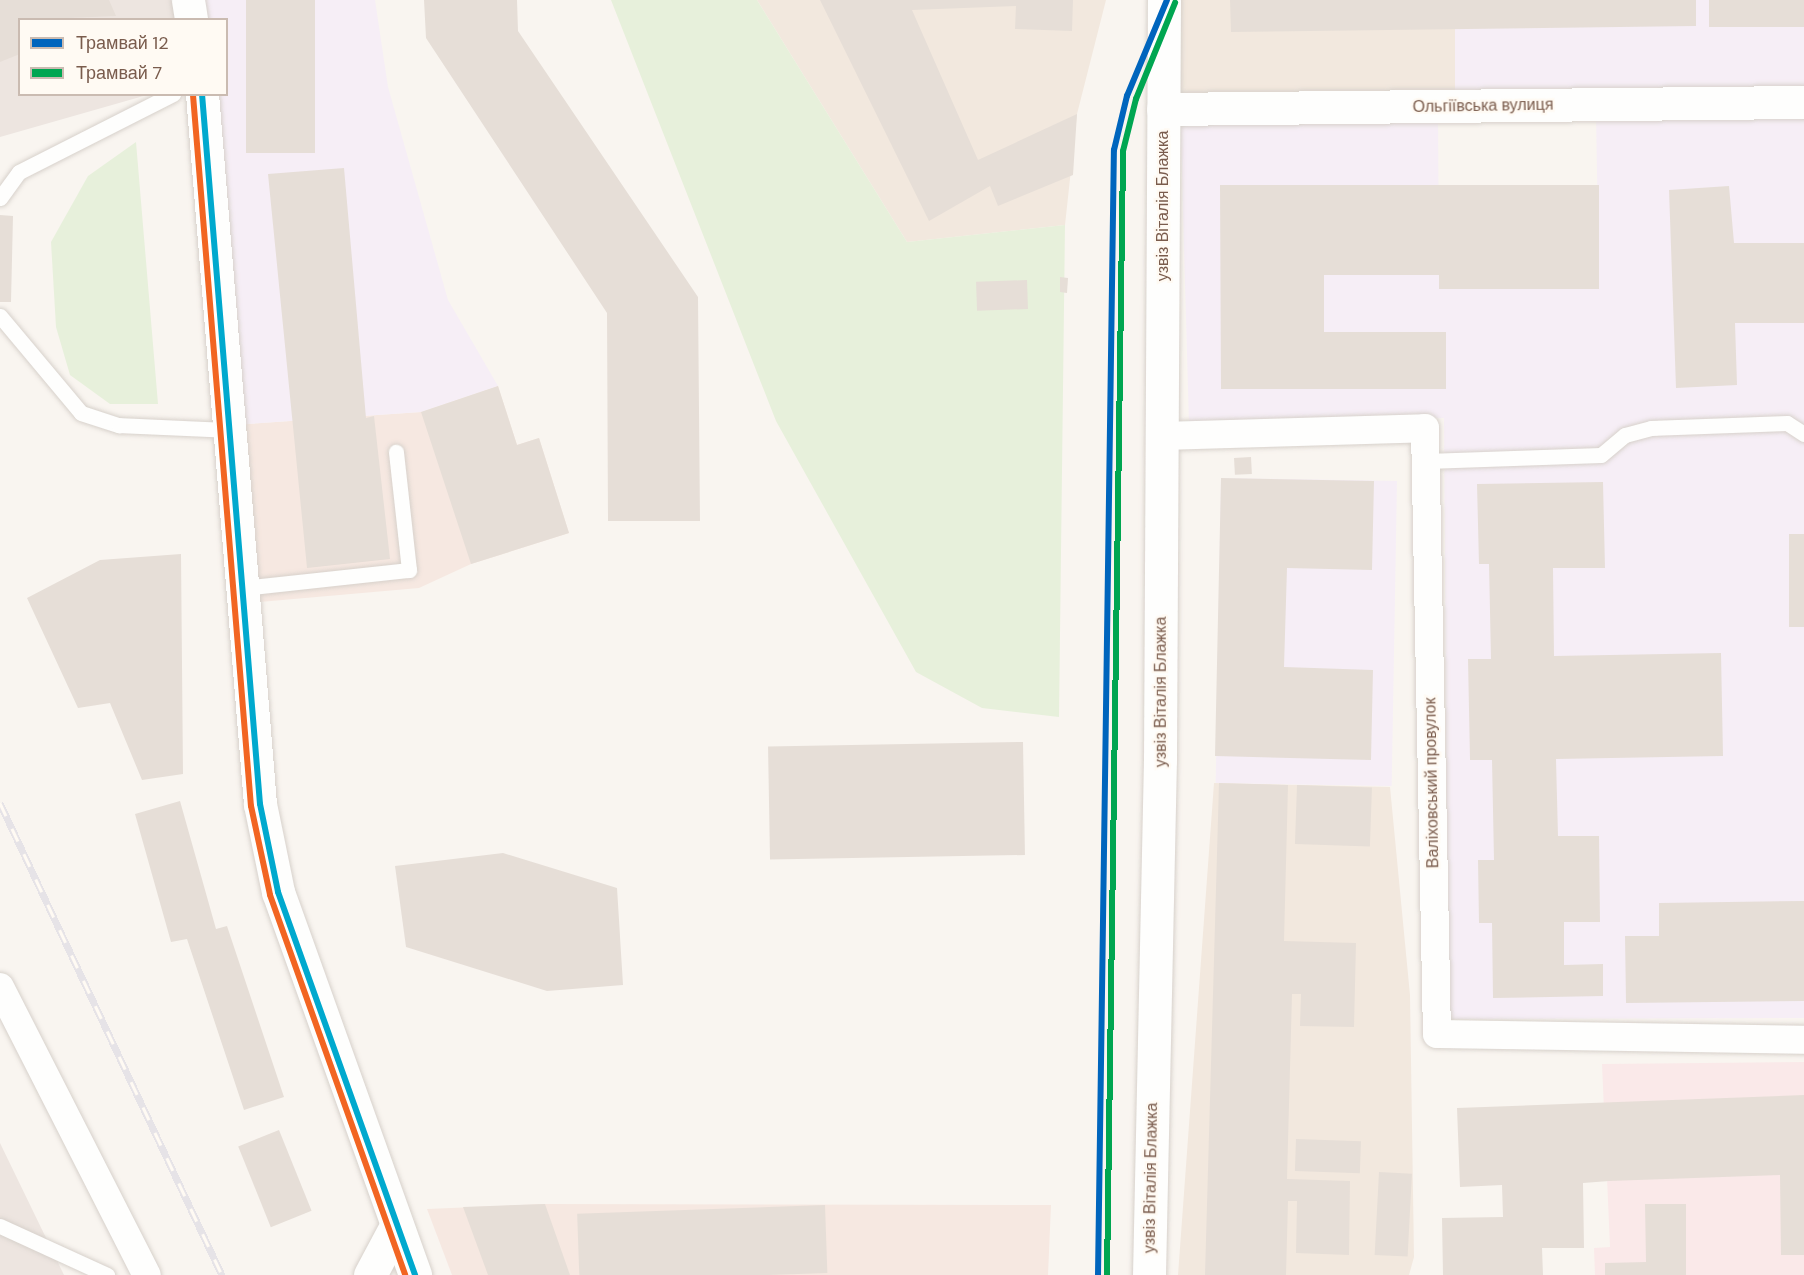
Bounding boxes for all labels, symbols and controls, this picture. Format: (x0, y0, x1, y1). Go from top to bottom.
legend (18, 18, 228, 96)
text: Трамвай 12 (76, 31, 169, 55)
text: Трамвай 7 (76, 61, 162, 85)
street label: Ольгіївська вулиця (1412, 95, 1554, 117)
street label: узвіз Віталія Блажка (1153, 131, 1173, 281)
street label: узвіз Віталія Блажка (1151, 617, 1171, 767)
street label: Валіховський провулок (1421, 698, 1443, 868)
street label: узвіз Віталія Блажка (1140, 1103, 1162, 1253)

